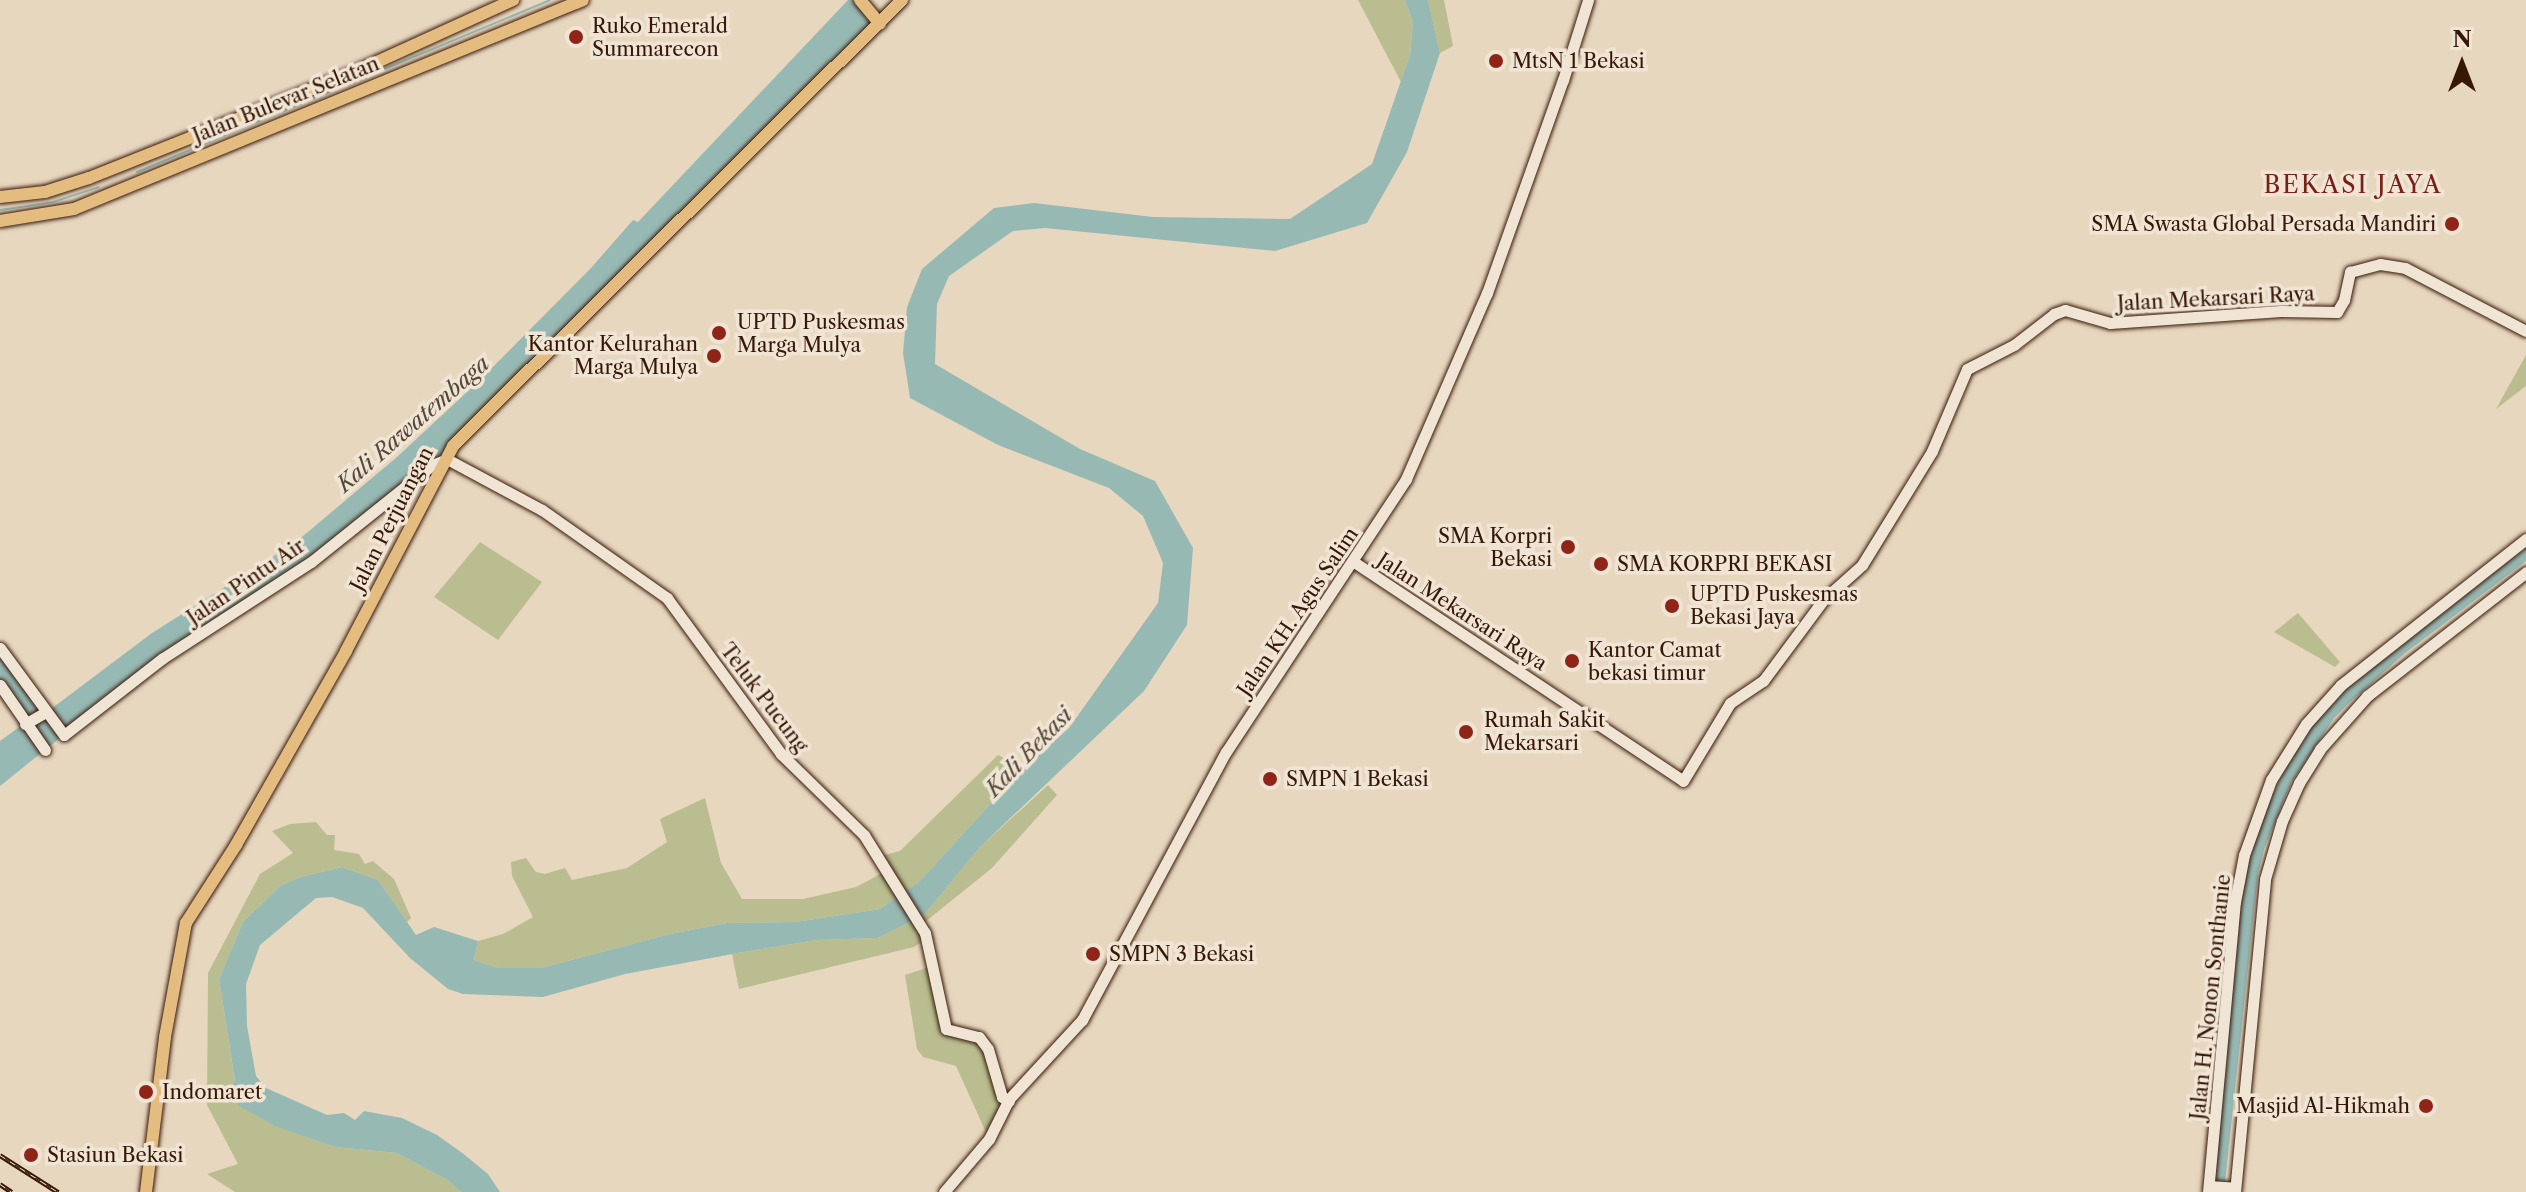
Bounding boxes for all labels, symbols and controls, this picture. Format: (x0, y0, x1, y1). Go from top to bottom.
place label: Ruko Emerald Summarecon (592, 14, 728, 61)
north arrow (2422, 24, 2502, 104)
text: N (2452, 26, 2472, 53)
marker: Ruko Emerald Summarecon (567, 28, 585, 46)
place label: MtsN 1 Bekasi (1512, 49, 1645, 73)
street label: Jalan Bulevar Selatan (189, 52, 383, 148)
marker: MtsN 1 Bekasi (1487, 52, 1505, 70)
district label: BEKASI JAYA (2263, 171, 2443, 199)
place label: SMA Swasta Global Persada Mandiri (2090, 212, 2436, 236)
marker: SMA Swasta Global Persada Mandiri (2443, 215, 2461, 233)
street label: Jalan Mekarsari Raya (2117, 282, 2315, 316)
place label: UPTD Puskesmas Marga Mulya (737, 310, 905, 357)
marker: UPTD Puskesmas Marga Mulya (708, 322, 730, 344)
place label: Kantor Kelurahan Marga Mulya (527, 332, 698, 379)
marker: Kantor Kelurahan Marga Mulya (705, 347, 723, 365)
water label: Kali Rawatembaga (331, 350, 495, 498)
street label: Jalan Perjuangan (345, 443, 439, 595)
street label: Jalan KH. Agus Salim (1232, 523, 1364, 701)
place label: SMA Korpri Bekasi (1437, 524, 1552, 571)
street label: Jalan Pintu Air (182, 534, 310, 630)
marker: SMA Korpri Bekasi (1559, 538, 1577, 556)
street label: Jalan Mekarsari Raya (1373, 548, 1551, 676)
place label: SMA KORPRI BEKASI (1617, 552, 1833, 576)
marker: SMA KORPRI BEKASI (1592, 555, 1610, 573)
place label: UPTD Puskesmas Bekasi Jaya (1690, 582, 1858, 629)
marker: UPTD Puskesmas Bekasi Jaya (1661, 595, 1683, 617)
place label: Kantor Camat bekasi timur (1588, 638, 1722, 685)
street label: Teluk Pucung (715, 639, 813, 757)
marker: Kantor Camat bekasi timur (1563, 652, 1581, 670)
water label: Kali Bekasi (980, 702, 1078, 802)
place label: Rumah Sakit Mekarsari (1484, 708, 1605, 755)
marker: Rumah Sakit Mekarsari (1455, 721, 1477, 743)
place label: SMPN 1 Bekasi (1286, 767, 1428, 791)
marker: SMPN 1 Bekasi (1261, 770, 1279, 788)
street label: Jalan H. Nonon Sonthanie (2186, 873, 2236, 1121)
place label: SMPN 3 Bekasi (1109, 942, 1254, 966)
marker: SMPN 3 Bekasi (1084, 945, 1102, 963)
place label: Indomaret (162, 1080, 262, 1104)
marker: Indomaret (137, 1083, 155, 1101)
place label: Masjid Al-Hikmah (2235, 1094, 2410, 1118)
marker: Masjid Al-Hikmah (2417, 1097, 2435, 1115)
place label: Stasiun Bekasi (47, 1143, 183, 1167)
marker: Stasiun Bekasi (22, 1146, 40, 1164)

